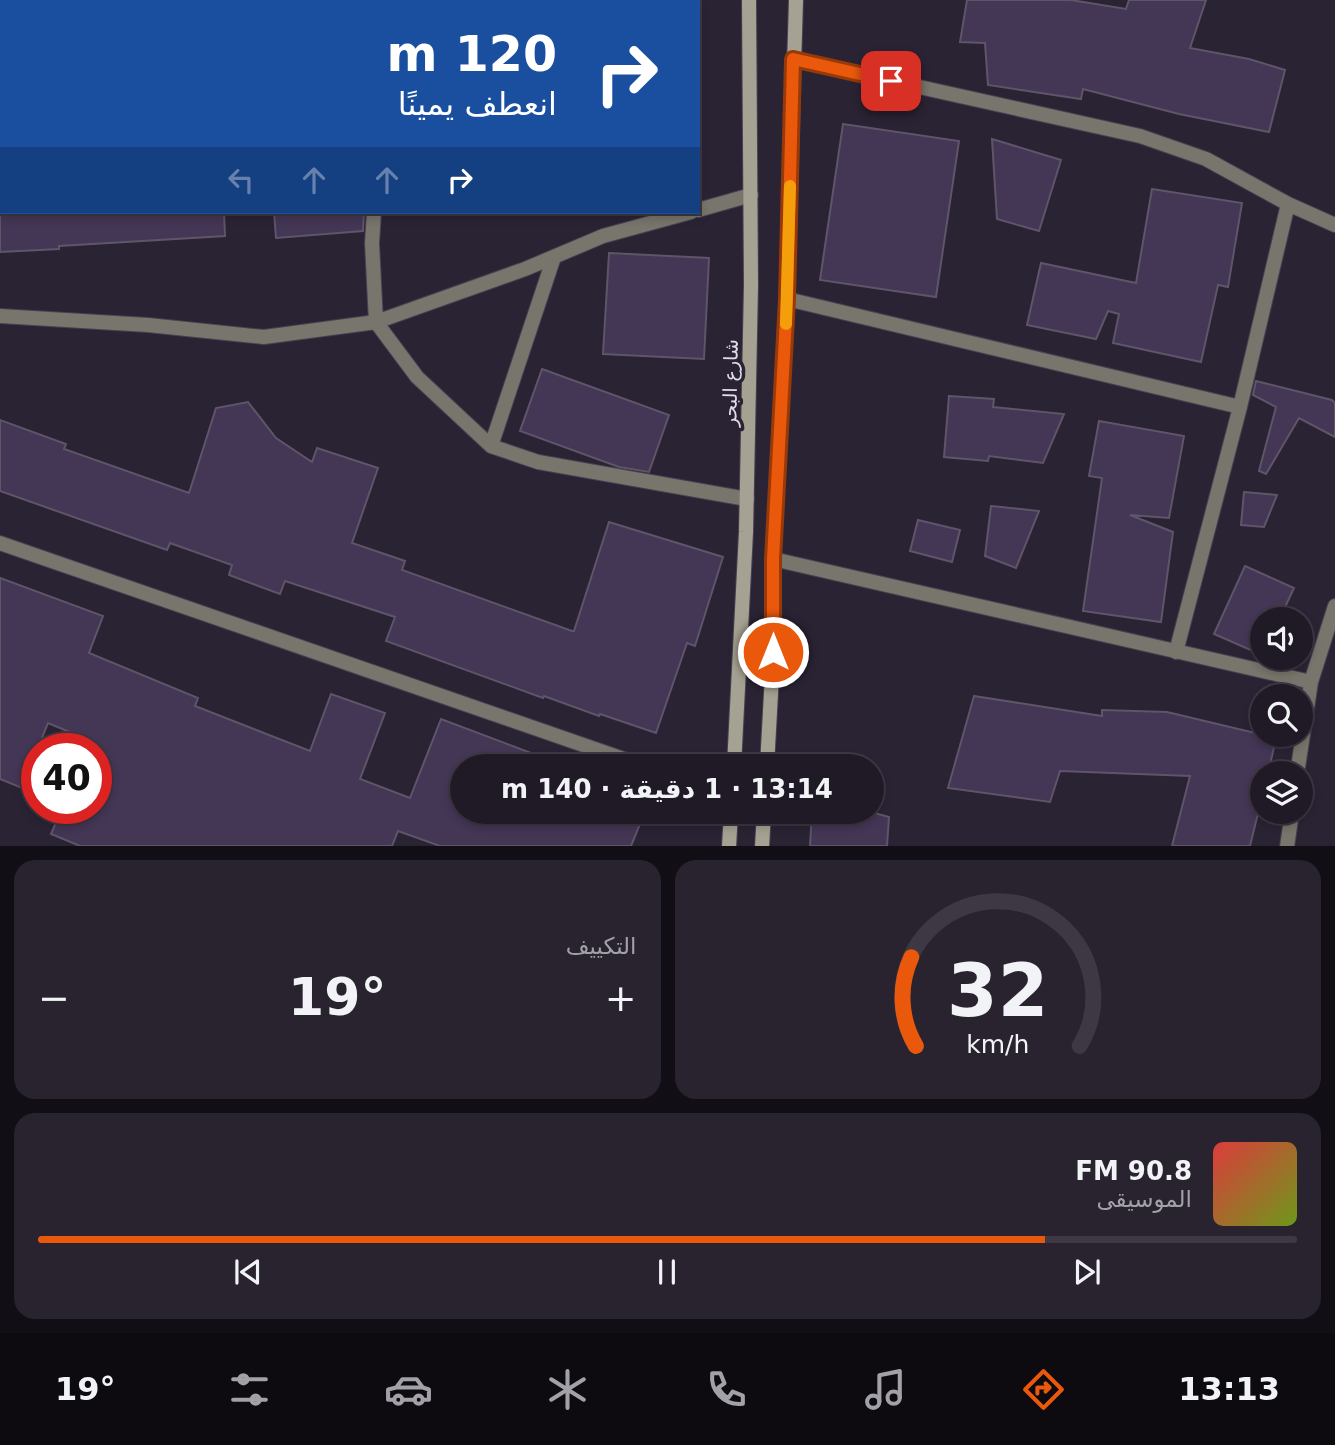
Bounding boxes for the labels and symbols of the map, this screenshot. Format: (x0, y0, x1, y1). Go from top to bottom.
pin (861, 51, 921, 111)
street label: شارع البحر (718, 339, 743, 428)
position arrow (736, 615, 810, 689)
speed limit sign: 40 (21, 733, 112, 824)

